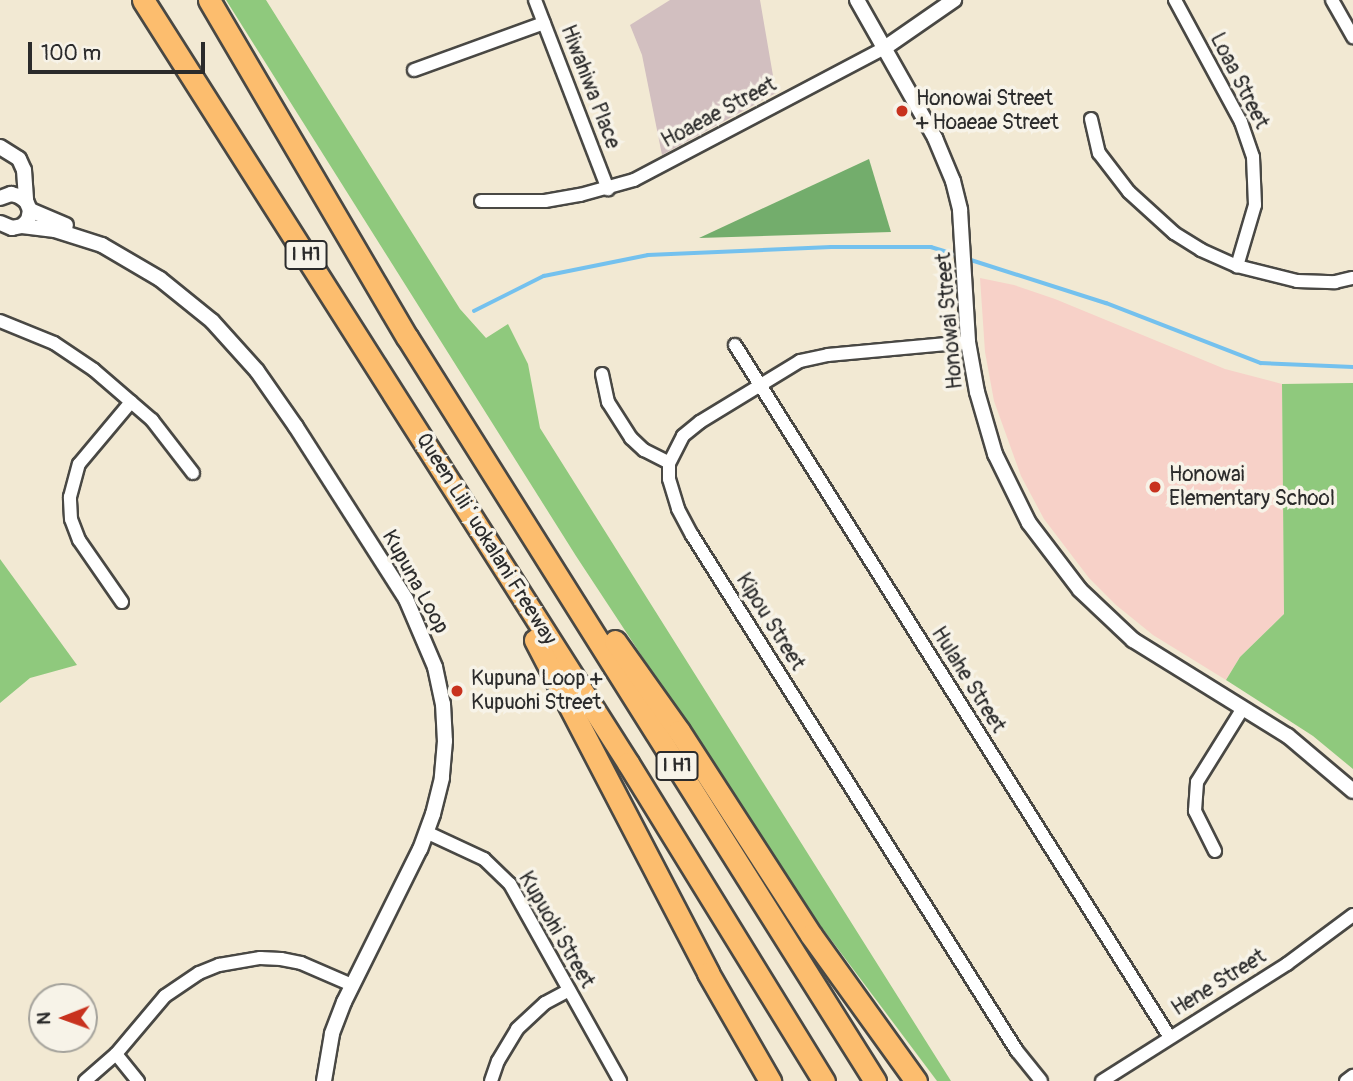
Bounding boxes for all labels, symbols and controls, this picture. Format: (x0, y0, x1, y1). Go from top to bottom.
street label: Hiwahiwa Place (555, 22, 625, 152)
scale bar (32, 28, 208, 72)
street label: Loaa Street (1204, 29, 1274, 133)
text: 100 m (41, 40, 101, 67)
street label: Hoaeae Street (657, 72, 781, 154)
place label: Honowai Street + Hoaeae Street (916, 86, 1059, 136)
marker: Honowai Street + Hoaeae Street (894, 103, 910, 119)
road number: I H1 (283, 240, 329, 270)
street label: Honowai Street (931, 252, 969, 390)
street label: Queen Liliʻuokalani Freeway (410, 428, 562, 650)
place label: Honowai Elementary School (1169, 462, 1335, 512)
marker: Honowai Elementary School (1147, 479, 1163, 495)
street label: Kupuna Loop (376, 526, 454, 638)
street label: Kipou Street (730, 569, 810, 675)
street label: Hulahe Street (925, 622, 1011, 738)
place label: Kupuna Loop + Kupuohi Street (471, 666, 602, 716)
marker: Kupuna Loop + Kupuohi Street (449, 683, 465, 699)
road number: I H1 (654, 750, 700, 782)
street label: Kupuohi Street (513, 867, 599, 993)
street label: Hene Street (1167, 944, 1271, 1022)
north arrow (28, 983, 98, 1053)
text: N (32, 1012, 56, 1025)

